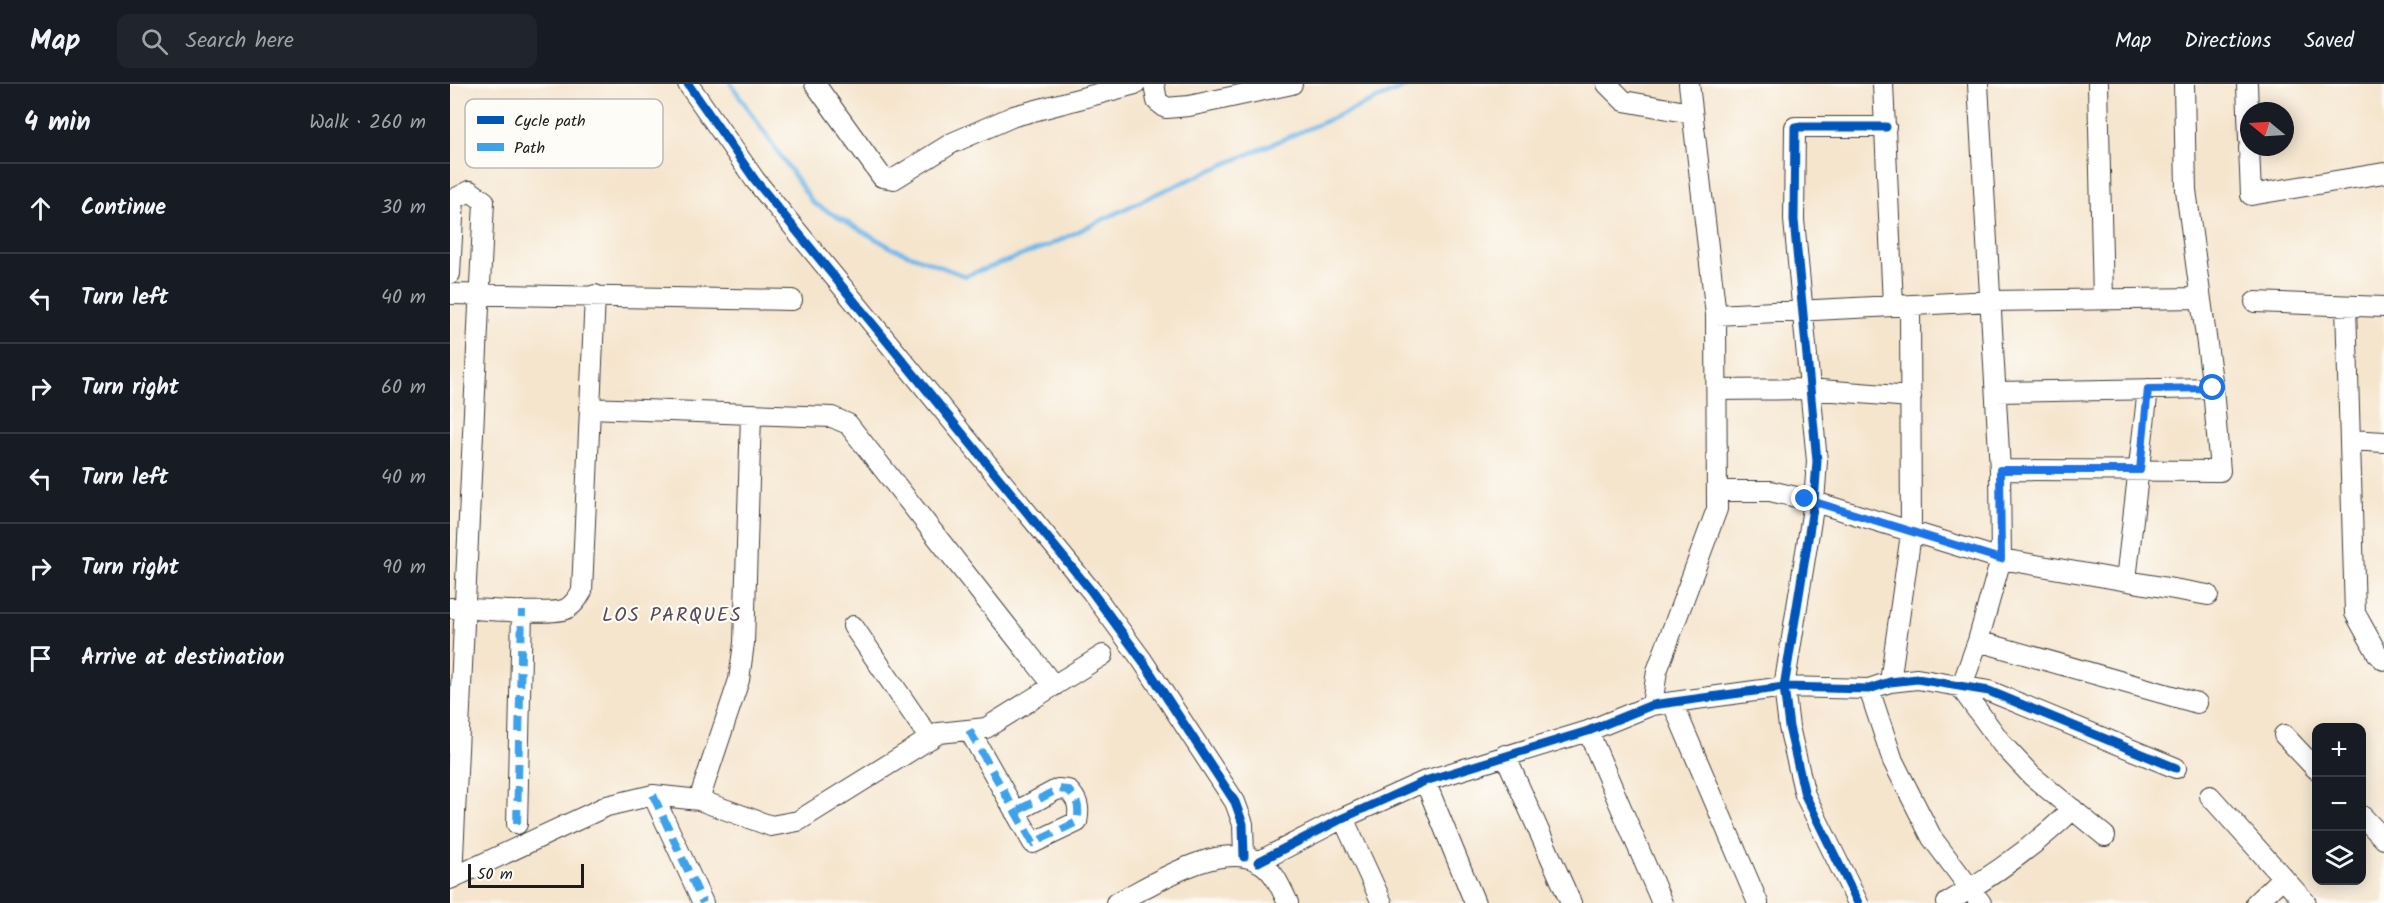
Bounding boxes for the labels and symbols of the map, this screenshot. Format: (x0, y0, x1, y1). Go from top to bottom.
legend (465, 99, 663, 168)
north arrow (2240, 102, 2294, 156)
text: Cycle path (514, 109, 586, 134)
text: Path (514, 136, 545, 161)
route start (2199, 374, 2225, 400)
route end (1791, 485, 1817, 511)
district label: LOS PARQUES (602, 600, 742, 632)
scale bar (468, 861, 584, 888)

